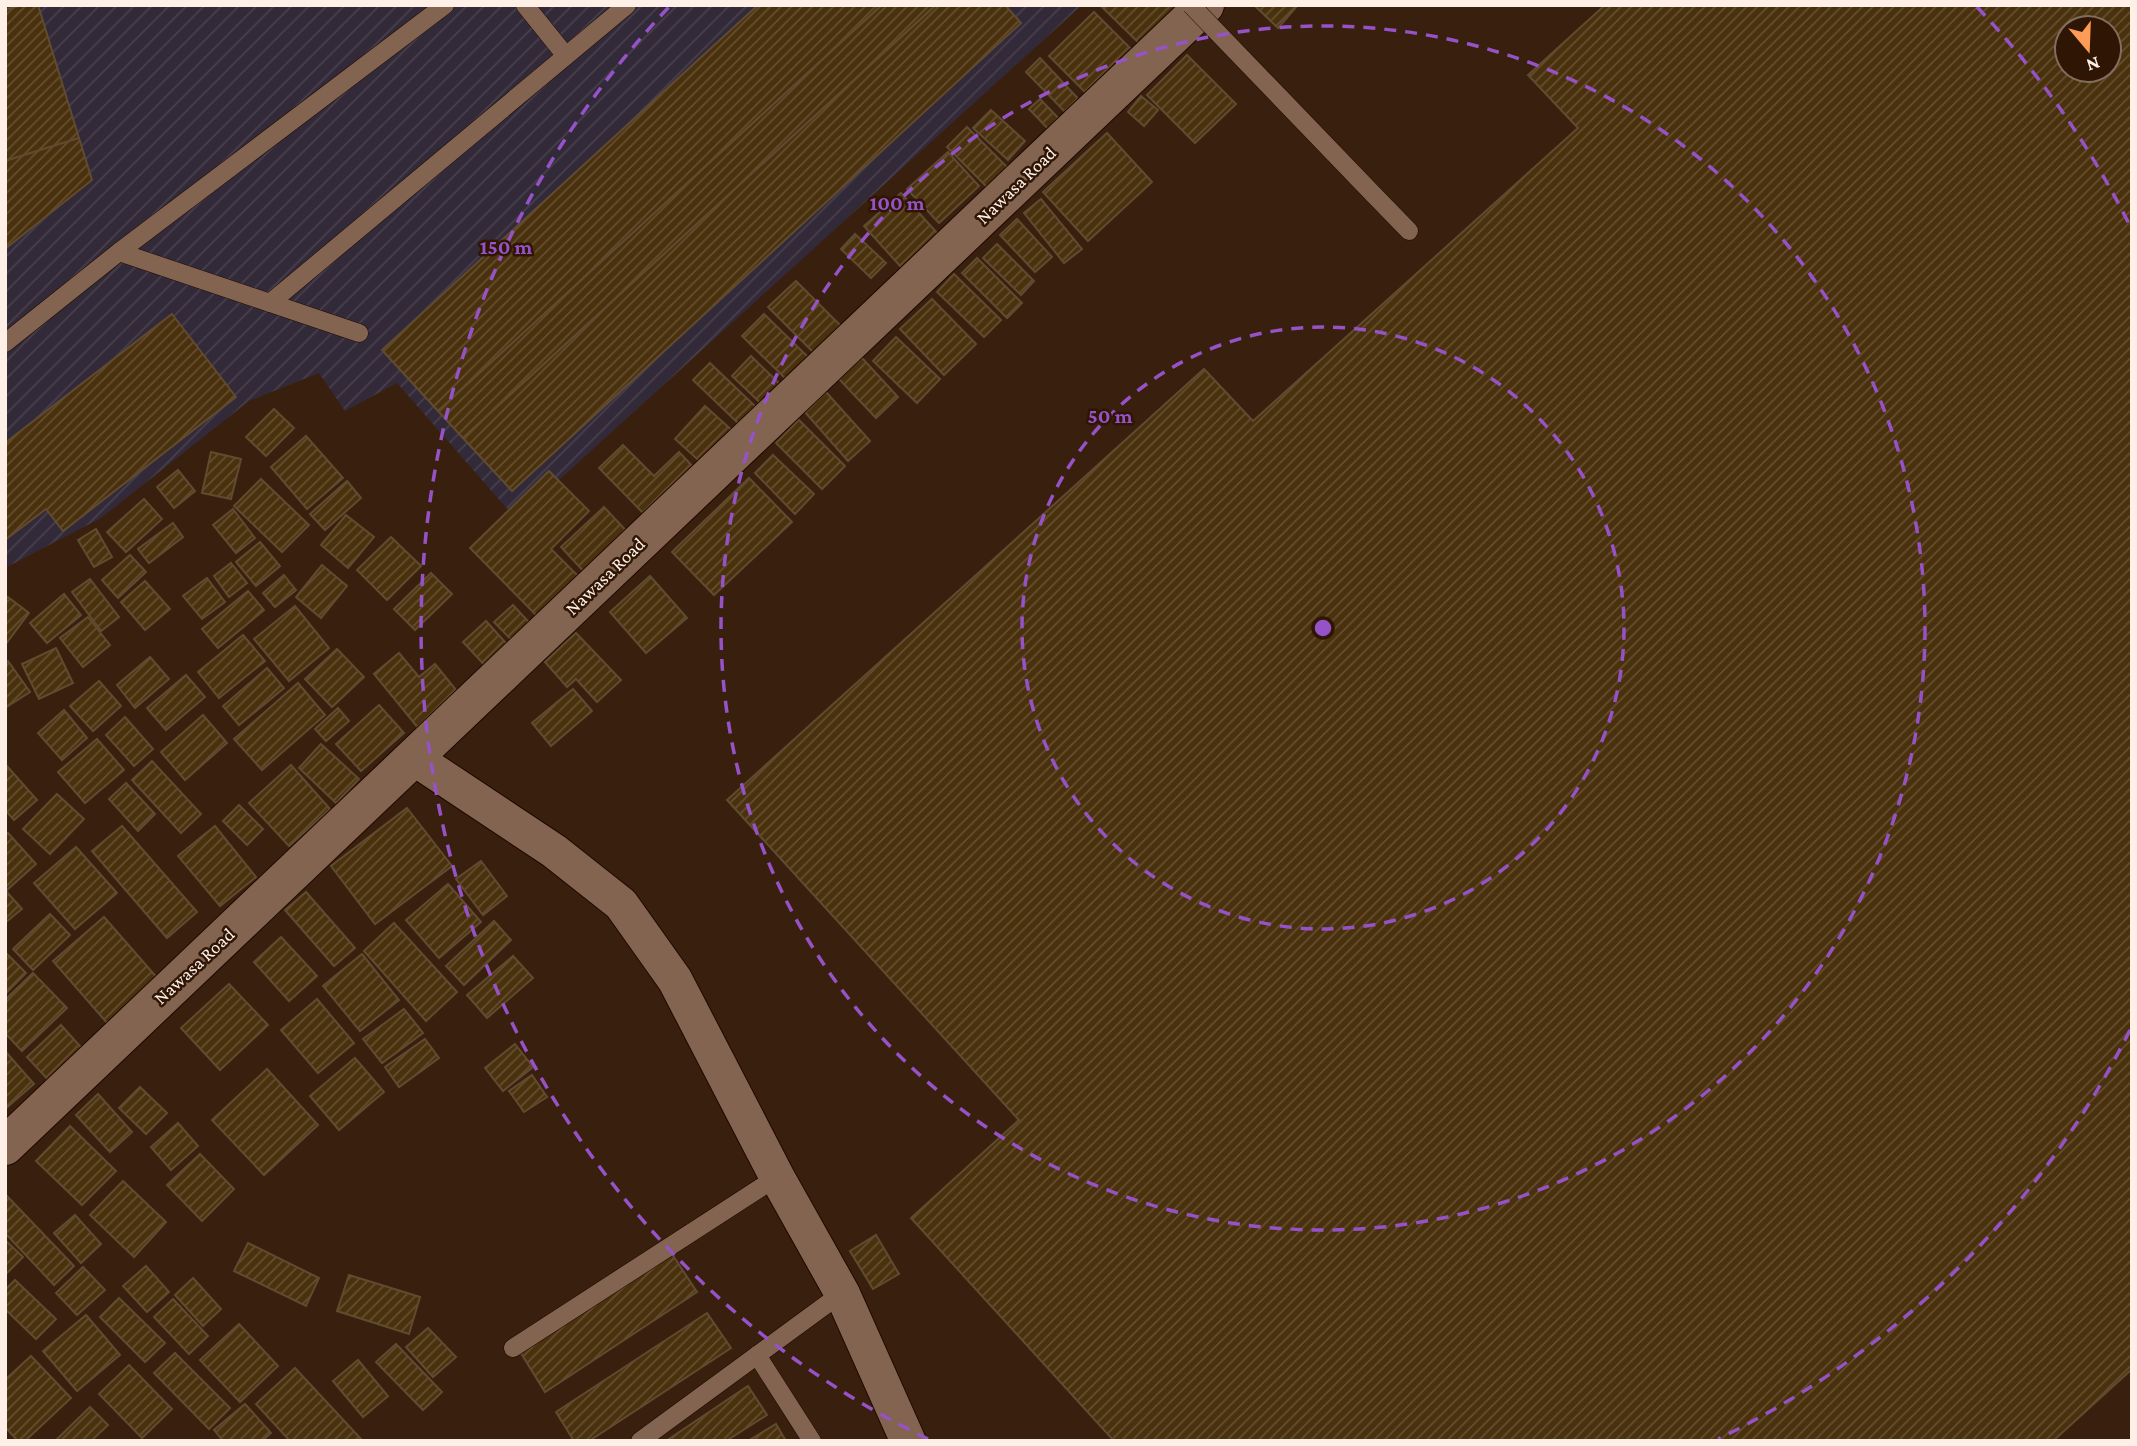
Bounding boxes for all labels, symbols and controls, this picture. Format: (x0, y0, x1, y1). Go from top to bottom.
north arrow (2053, 14, 2123, 84)
text: N (2084, 53, 2103, 77)
street label: Nawasa Road (972, 142, 1060, 228)
text: 100 m (869, 191, 925, 215)
text: 150 m (480, 235, 533, 259)
text: 50 m (1088, 404, 1133, 428)
street label: Nawasa Road (561, 533, 649, 619)
centre of rings (1311, 616, 1335, 640)
street label: Nawasa Road (150, 924, 238, 1008)

